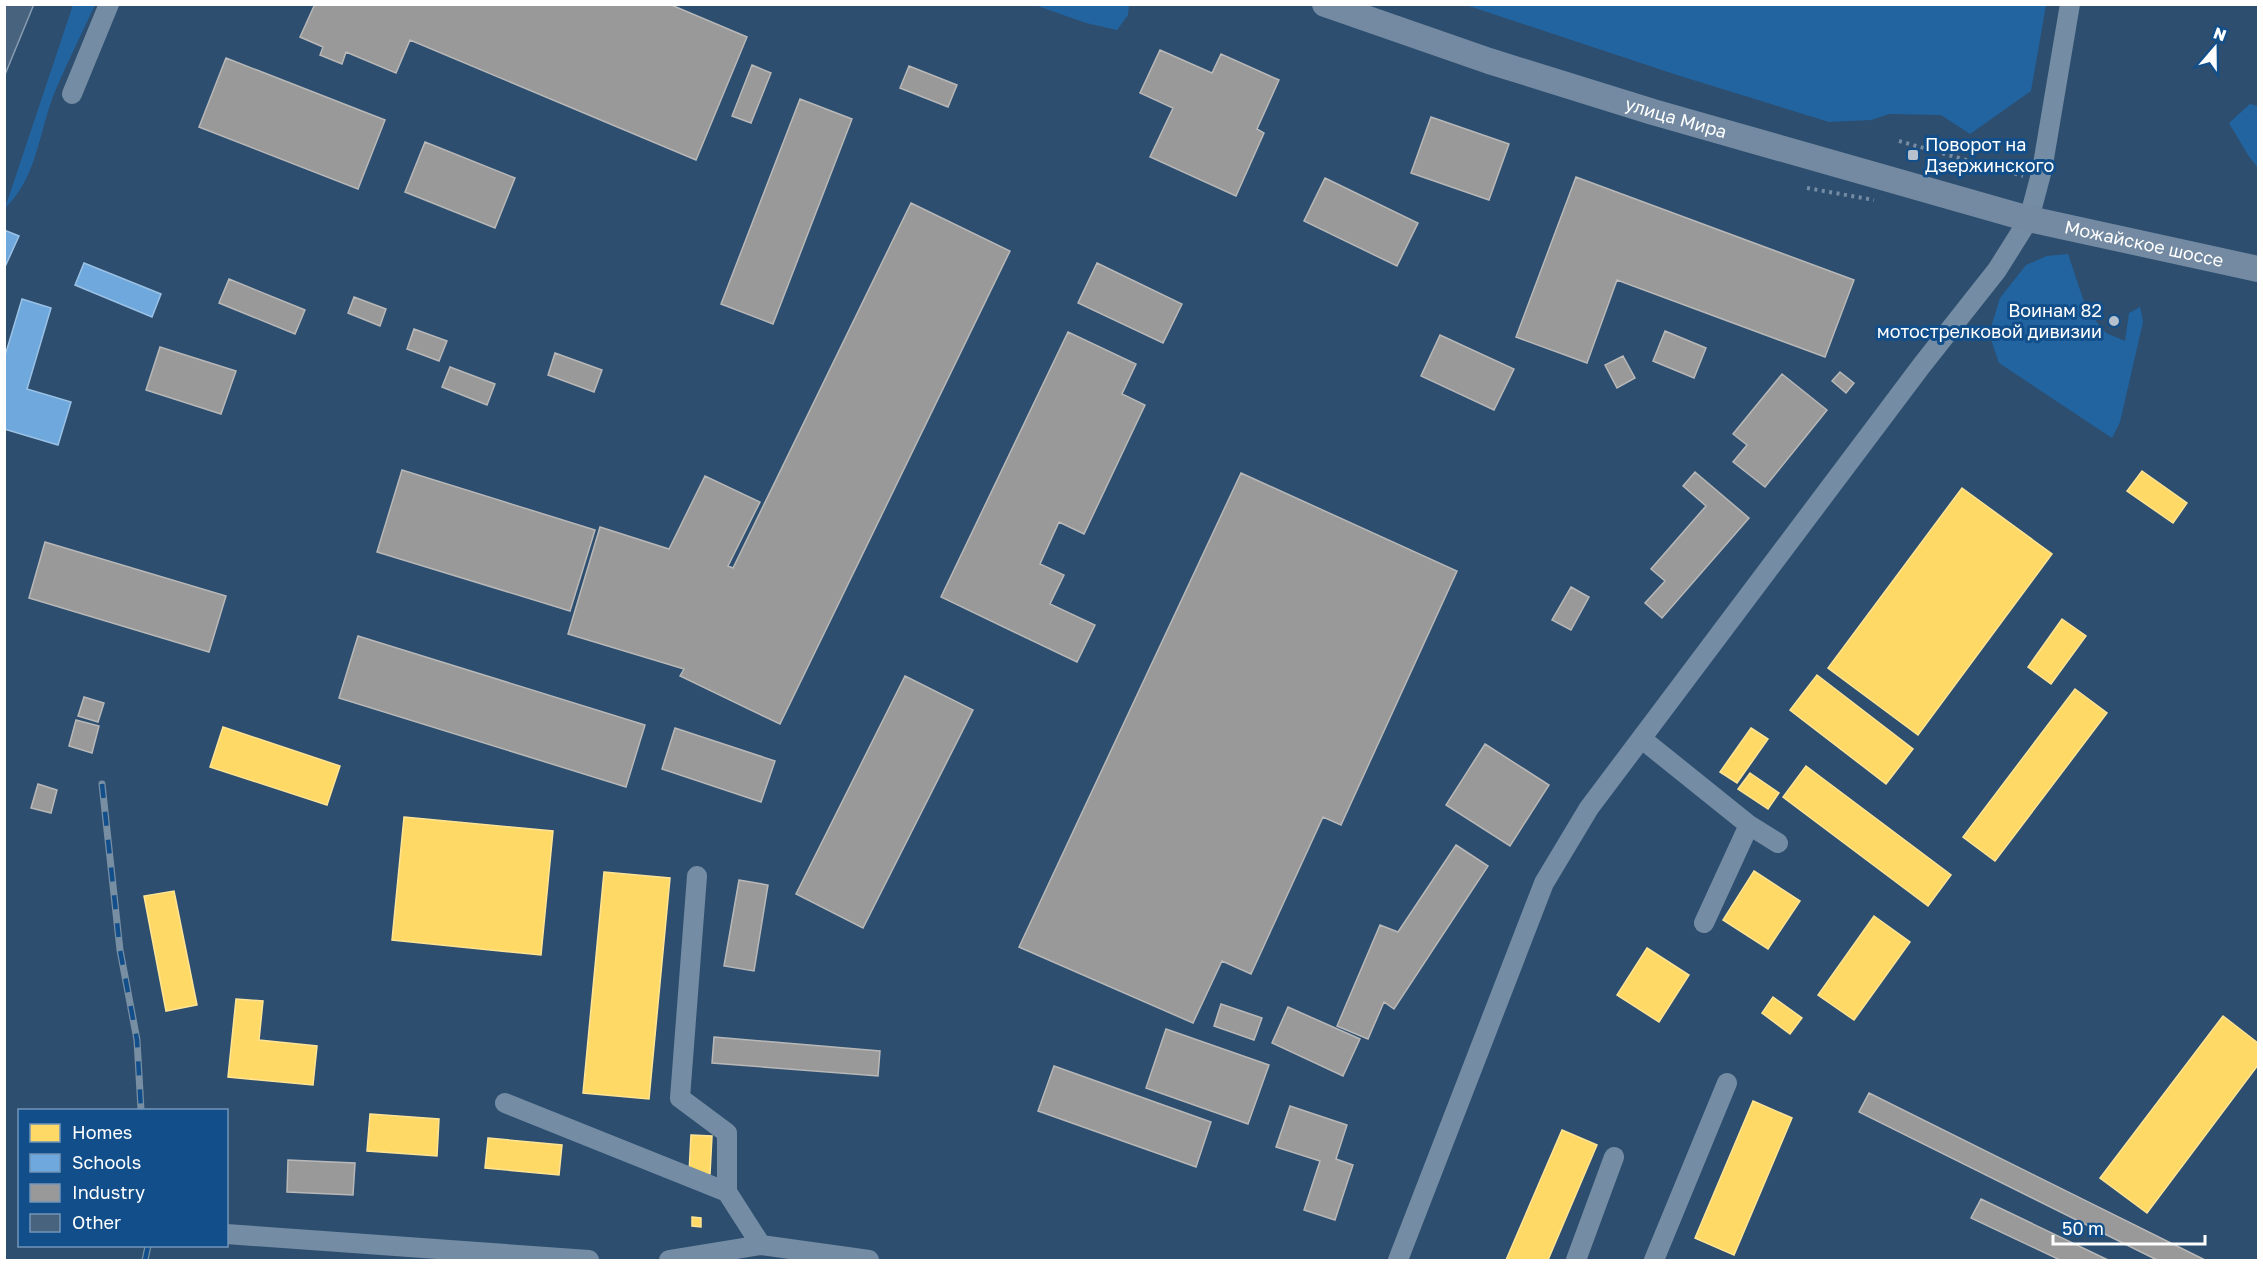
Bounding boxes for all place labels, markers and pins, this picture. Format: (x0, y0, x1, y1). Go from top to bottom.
place label: Поворот на Дзержинского (1925, 133, 2054, 176)
marker: Поворот на Дзержинского (1906, 148, 1920, 162)
place label: Воинам 82 мотострелковой дивизии (1877, 299, 2102, 342)
marker: Воинам 82 мотострелковой дивизии (2107, 314, 2121, 328)

